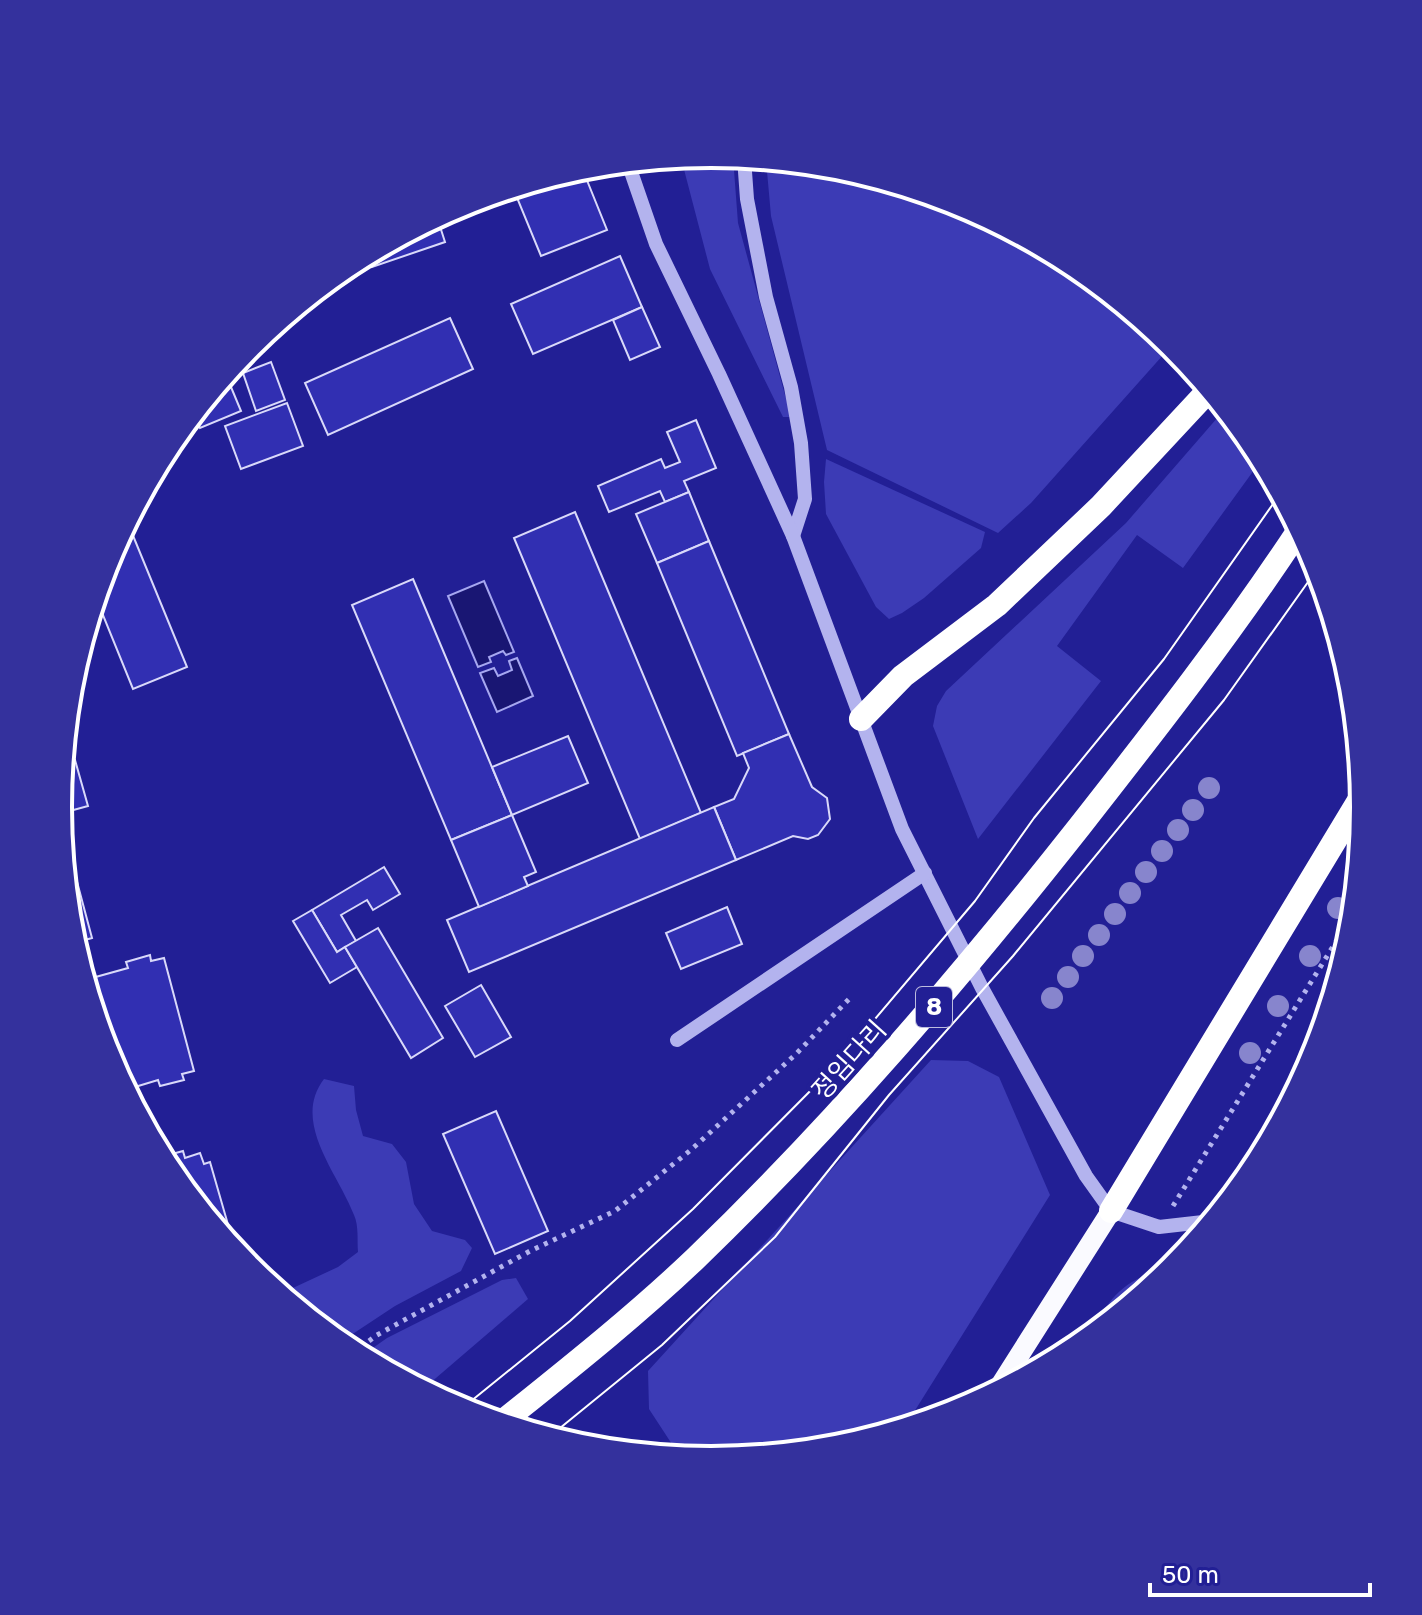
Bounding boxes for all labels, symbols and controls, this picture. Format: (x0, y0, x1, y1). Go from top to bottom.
road number: 8 (916, 987, 952, 1027)
street label: 정임다리 (806, 1014, 893, 1106)
scale bar (1150, 1547, 1370, 1597)
text: 50 m (1162, 1561, 1219, 1589)

